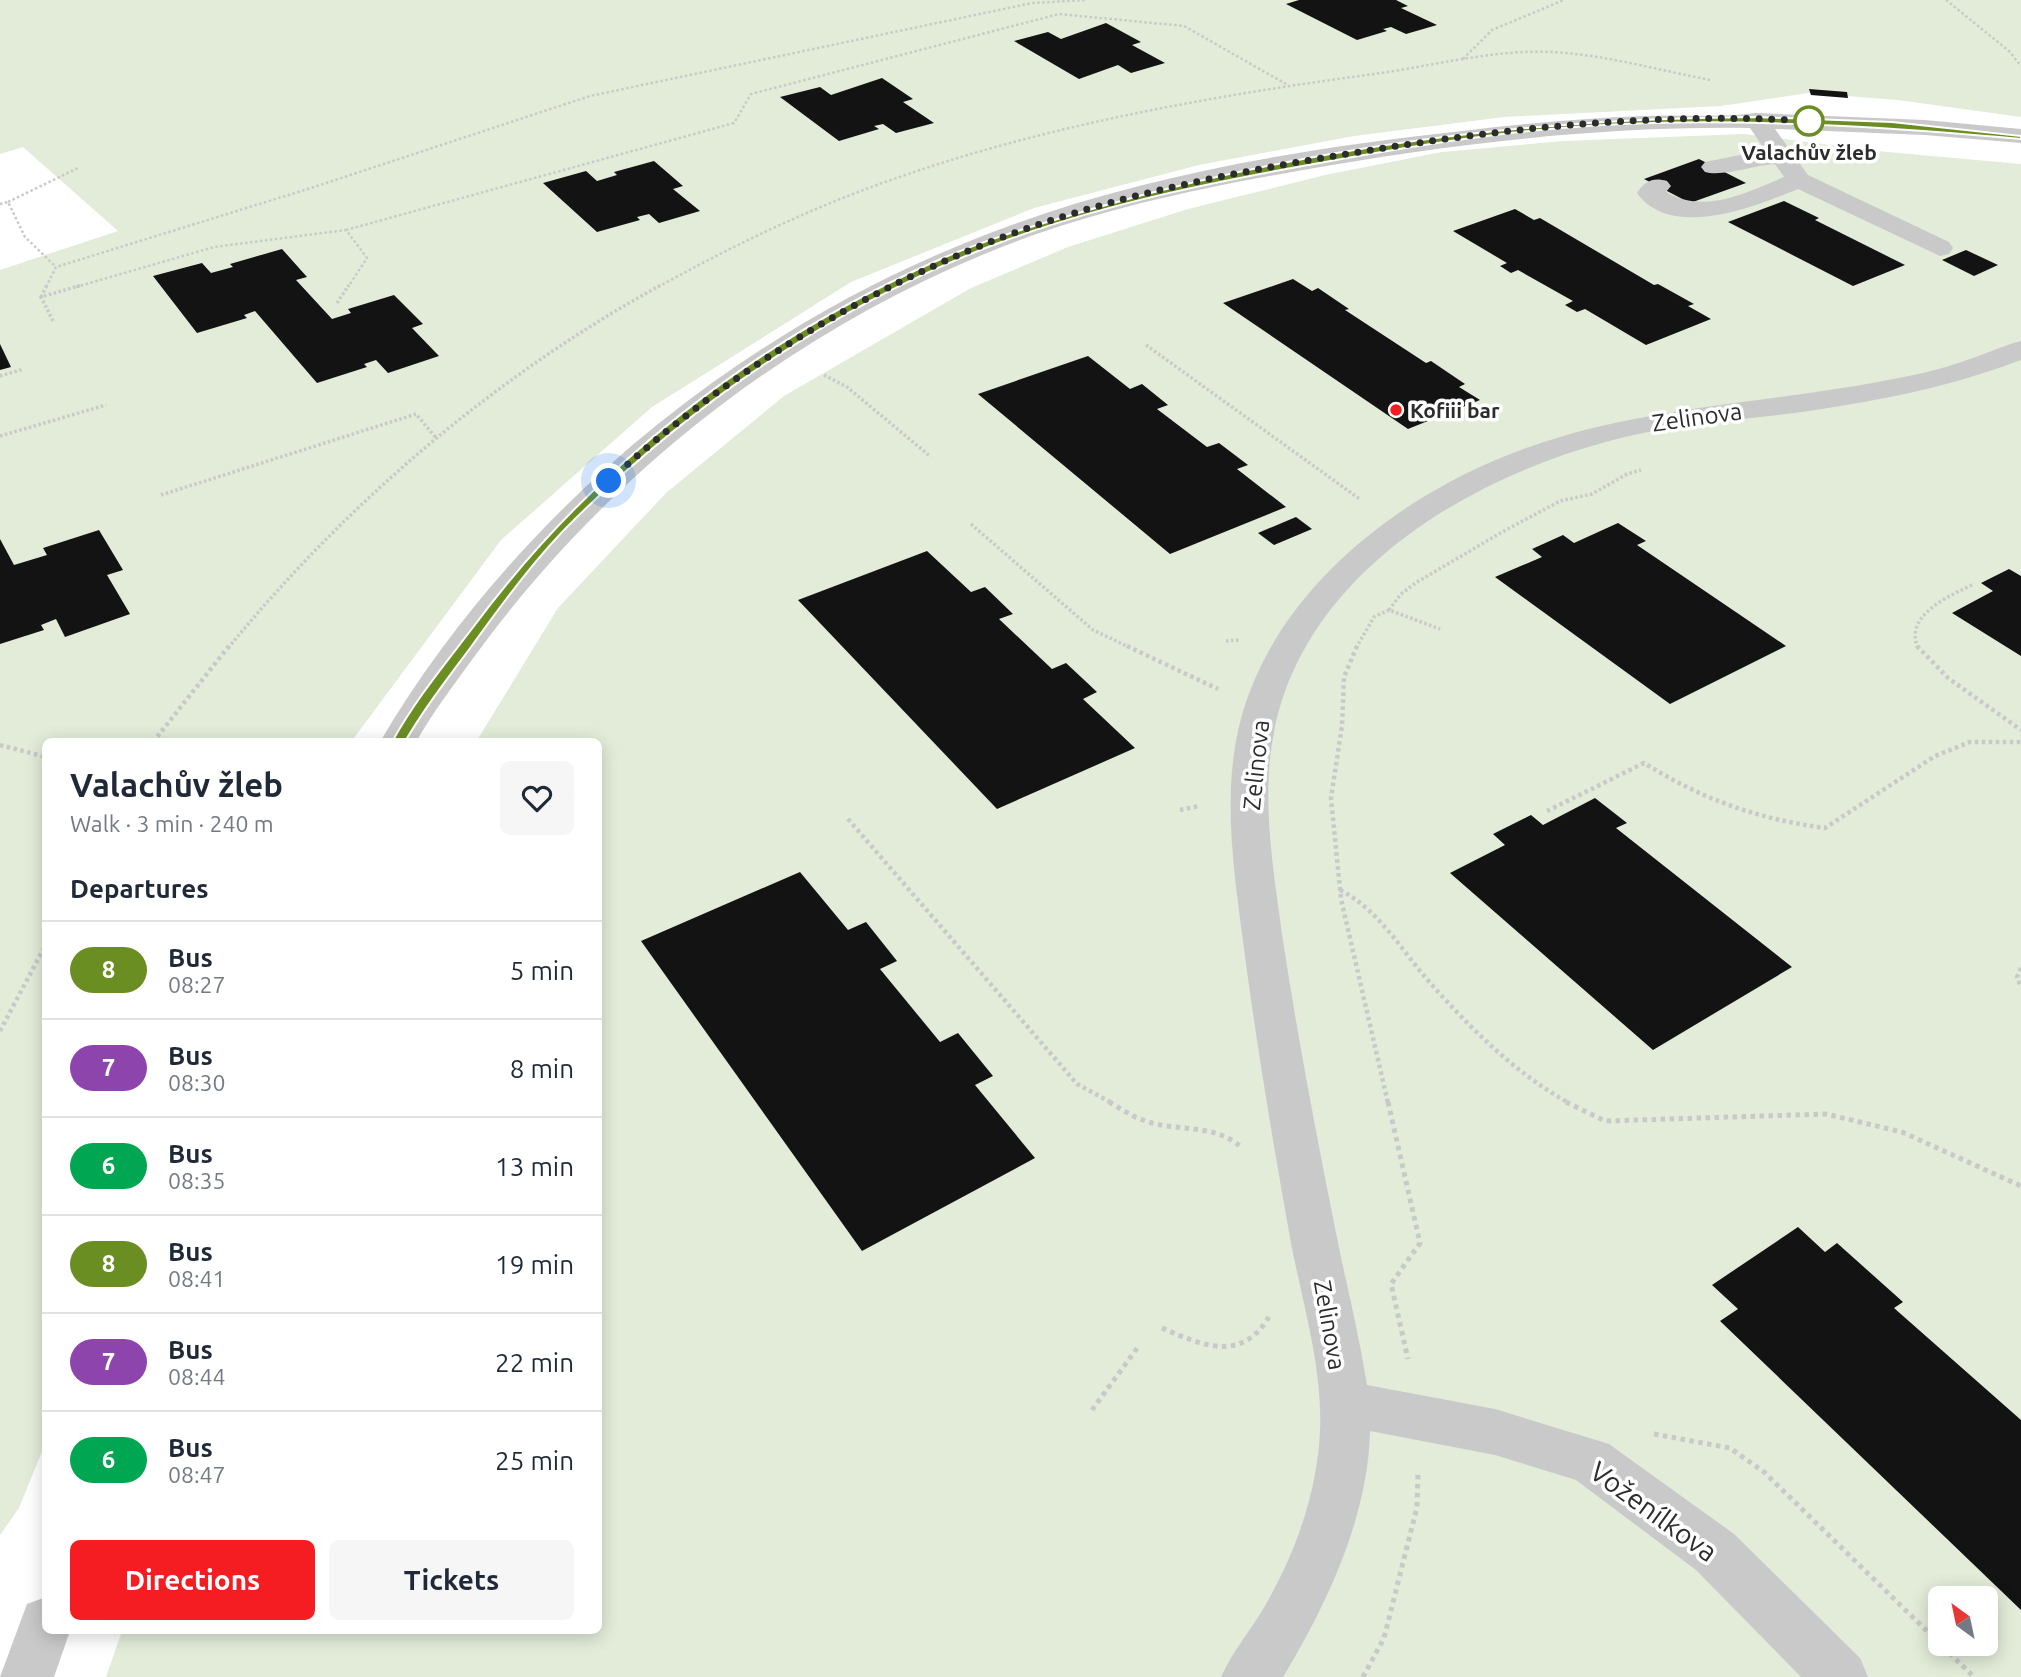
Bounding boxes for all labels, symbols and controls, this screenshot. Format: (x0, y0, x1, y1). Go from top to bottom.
marker: Valachův žleb (1794, 106, 1824, 136)
place label: Valachův žleb (1741, 140, 1877, 164)
street label: Zelinova (1650, 397, 1744, 437)
place label: Kofiii bar (1410, 398, 1500, 422)
marker: Kofiii bar (1388, 402, 1404, 418)
your location (591, 463, 626, 498)
street label: Zelinova (1238, 719, 1274, 811)
button: heart (500, 761, 574, 835)
text: Valachův žleb (70, 766, 283, 803)
text: Walk · 3 min · 240 m (70, 811, 274, 836)
text: Departures (70, 874, 208, 903)
text: Bus (168, 943, 213, 972)
text: 8 (102, 956, 115, 983)
text: 5 min (510, 956, 574, 985)
text: 08:27 (168, 972, 226, 997)
text: Bus (168, 1041, 213, 1070)
text: 7 (102, 1054, 115, 1081)
text: 8 min (510, 1054, 574, 1083)
text: 08:30 (168, 1070, 226, 1095)
text: Bus (168, 1139, 213, 1168)
text: 6 (102, 1152, 115, 1179)
text: 13 min (495, 1152, 574, 1181)
text: 08:35 (168, 1168, 226, 1193)
text: Bus (168, 1237, 213, 1266)
text: 8 (102, 1250, 115, 1277)
text: 19 min (495, 1250, 574, 1279)
text: 08:41 (168, 1266, 226, 1291)
street label: Zelinova (1309, 1278, 1351, 1372)
text: Bus (168, 1335, 213, 1364)
text: 7 (102, 1348, 115, 1375)
text: 22 min (495, 1348, 574, 1377)
text: 08:44 (168, 1364, 226, 1389)
text: Bus (168, 1433, 213, 1462)
text: 6 (102, 1446, 115, 1473)
text: 25 min (495, 1446, 574, 1475)
street label: Voženílkova (1585, 1455, 1723, 1567)
text: 08:47 (168, 1462, 226, 1487)
button: Directions (70, 1540, 315, 1620)
button: Tickets (329, 1540, 574, 1620)
north arrow (1928, 1586, 1998, 1656)
map controls (1928, 1586, 1998, 1656)

